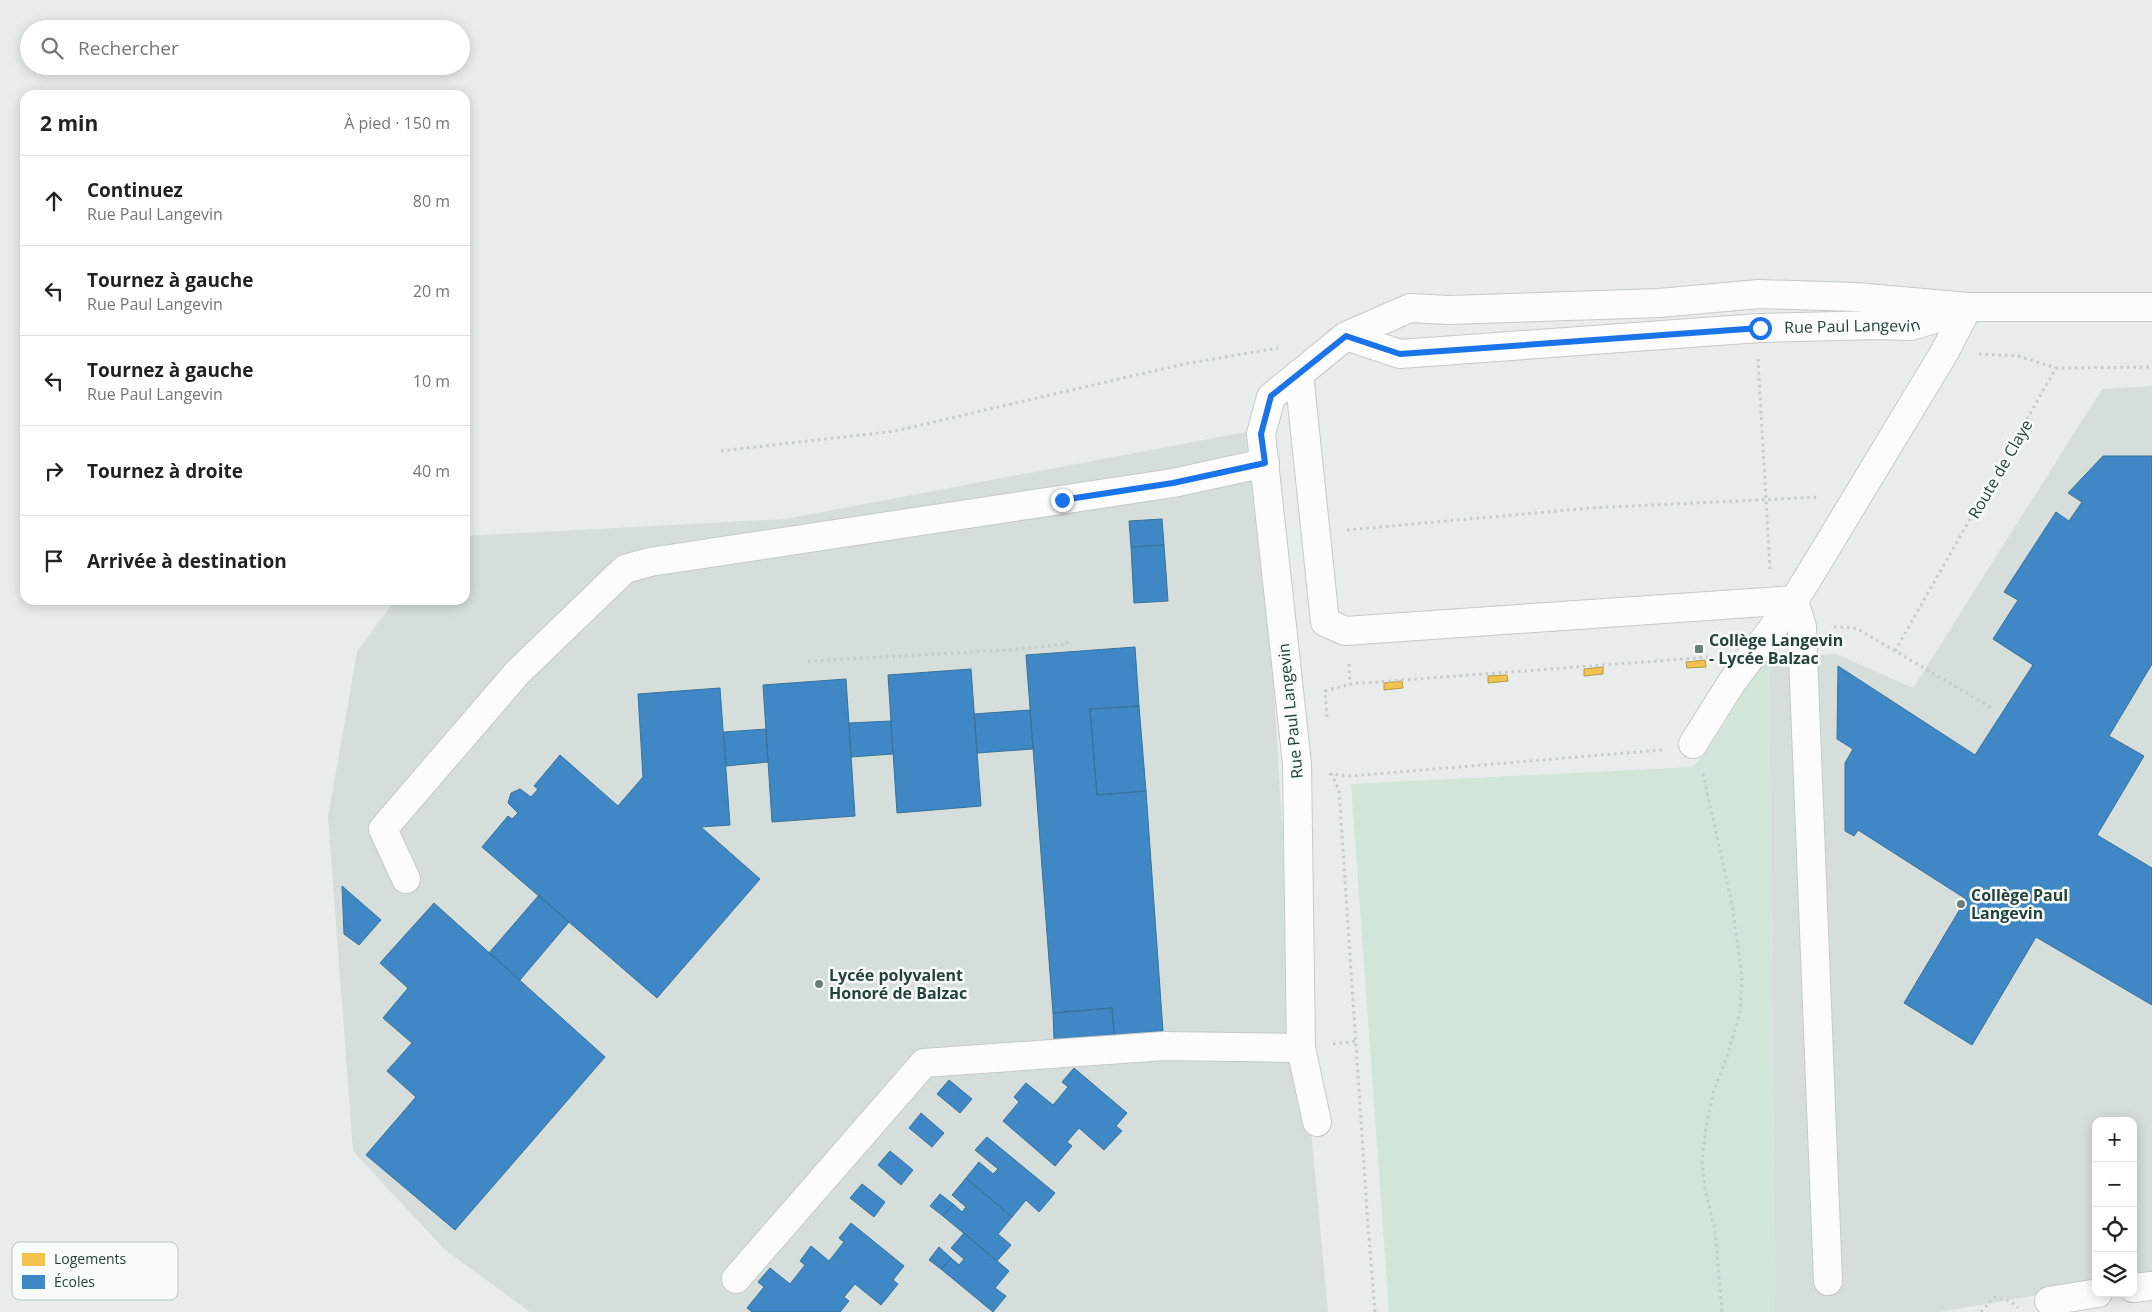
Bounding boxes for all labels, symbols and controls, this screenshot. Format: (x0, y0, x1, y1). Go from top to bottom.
search box (20, 20, 470, 75)
icon: search (38, 34, 66, 62)
text: Rechercher (78, 35, 179, 61)
text: 2 min (40, 109, 98, 137)
text: À pied · 150 m (344, 112, 450, 134)
text: Continuez (87, 177, 183, 203)
icon: ahead (40, 187, 68, 215)
text: 80 m (413, 190, 450, 212)
text: Rue Paul Langevin (87, 203, 223, 225)
text: Tournez à gauche (87, 267, 253, 293)
icon: left (40, 277, 68, 305)
text: 20 m (413, 280, 450, 302)
text: Rue Paul Langevin (87, 293, 223, 315)
street label: Rue Paul Langevin (1784, 313, 1923, 338)
route start (1749, 317, 1772, 340)
text: Tournez à gauche (87, 357, 253, 383)
icon: left (40, 367, 68, 395)
text: 10 m (413, 370, 450, 392)
text: Rue Paul Langevin (87, 383, 223, 405)
street label: Route de Claye (1963, 415, 2037, 523)
icon: right (40, 457, 68, 485)
text: Tournez à droite (87, 458, 243, 484)
text: 40 m (413, 460, 450, 482)
route end (1051, 489, 1074, 512)
icon: arrive (40, 547, 68, 575)
text: Arrivée à destination (87, 548, 287, 574)
place label: Collège Langevin - Lycée Balzac (1709, 629, 1843, 669)
street label: Rue Paul Langevin (1272, 642, 1308, 780)
marker: Collège Langevin - Lycée Balzac (1693, 643, 1705, 655)
place label: Collège Paul Langevin (1971, 884, 2068, 924)
marker: Collège Paul Langevin (1955, 898, 1967, 910)
place label: Lycée polyvalent Honoré de Balzac (829, 964, 967, 1004)
marker: Lycée polyvalent Honoré de Balzac (813, 978, 825, 990)
map controls (2092, 1117, 2137, 1297)
button: + (2092, 1117, 2137, 1162)
button: − (2092, 1162, 2137, 1207)
button: locate (2092, 1207, 2137, 1252)
legend (12, 1242, 178, 1300)
text: Logements (54, 1249, 127, 1268)
button: layers (2092, 1252, 2137, 1297)
text: Écoles (54, 1272, 95, 1291)

